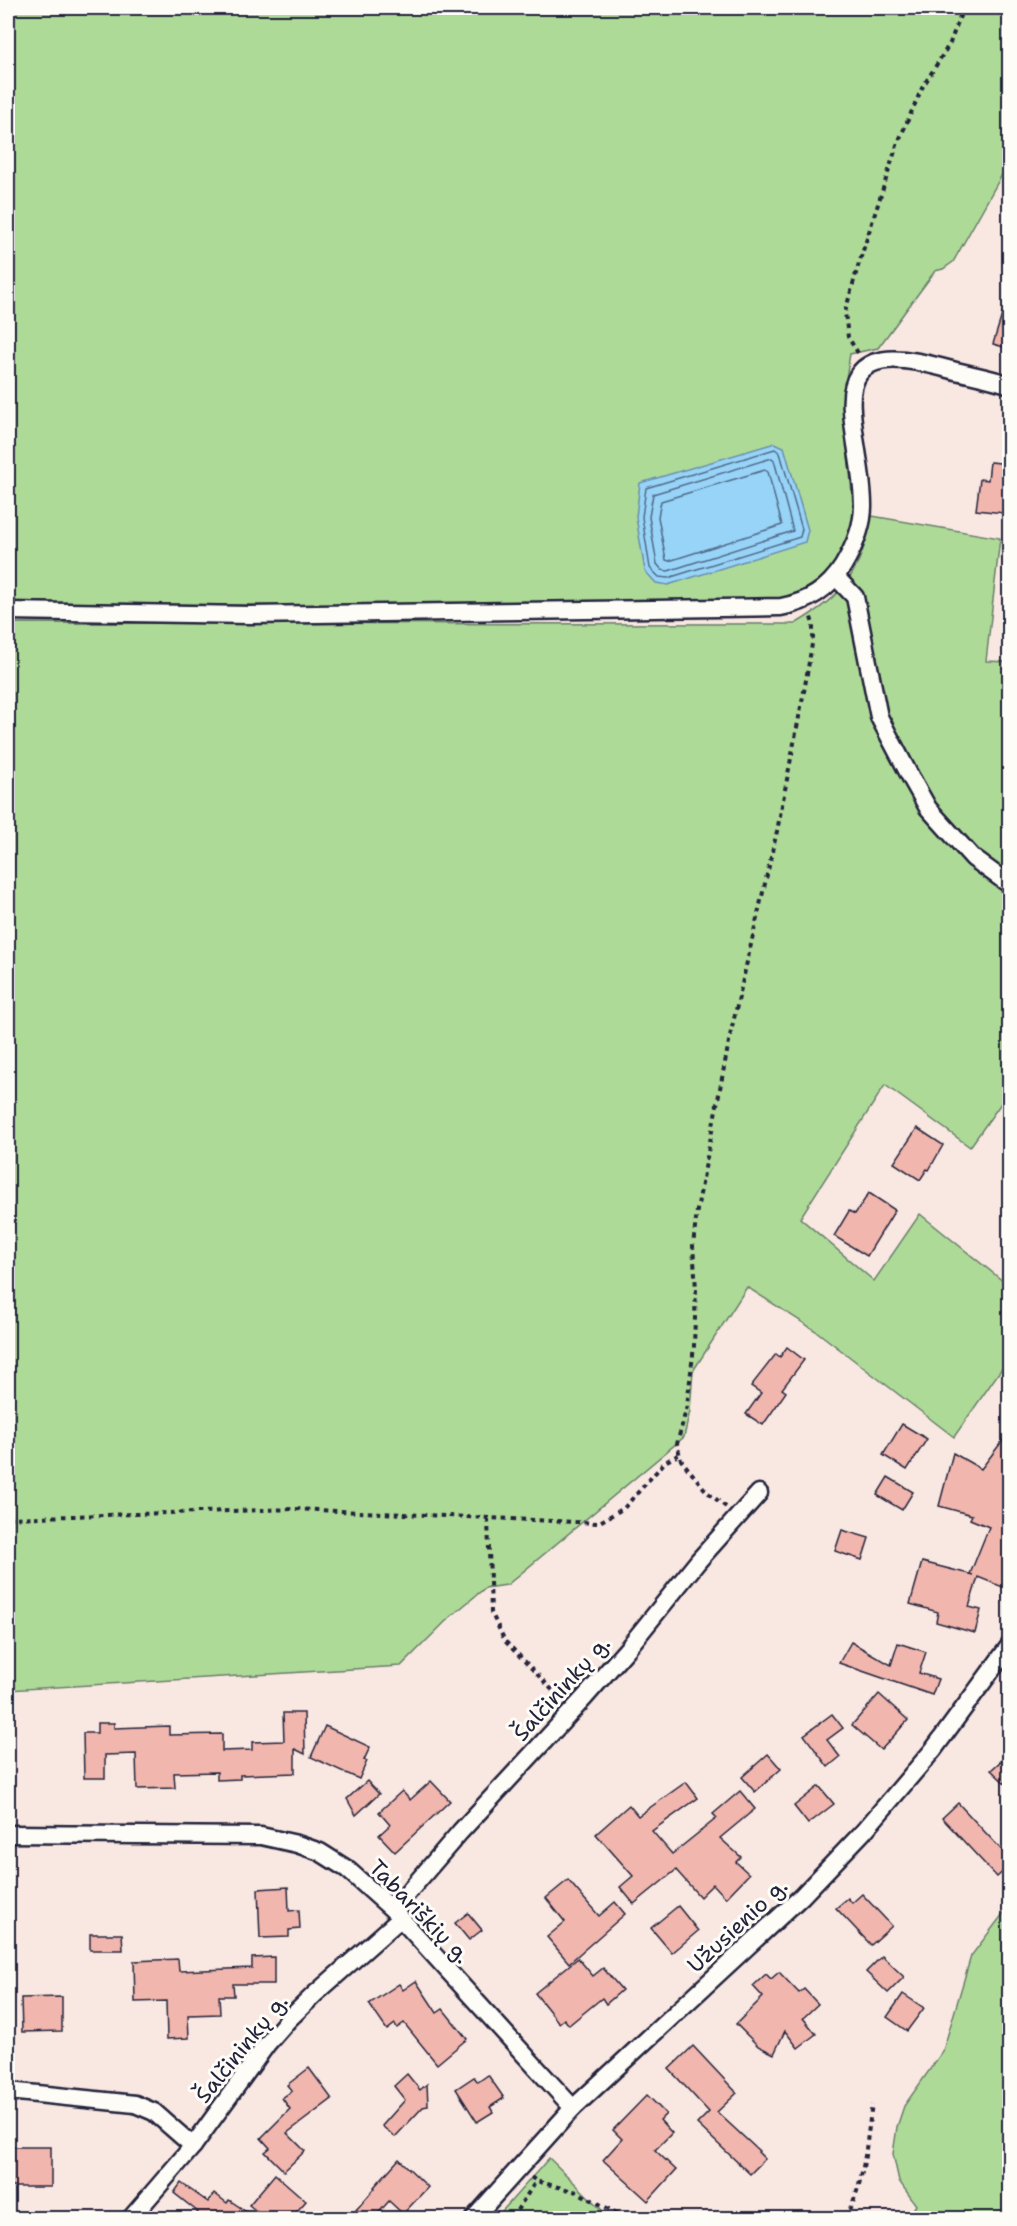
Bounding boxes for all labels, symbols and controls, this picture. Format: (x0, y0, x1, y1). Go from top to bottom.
street label: Šalčininkų g. (506, 1630, 616, 1747)
street label: Tabariškių g. (363, 1853, 477, 1970)
street label: Užusienio g. (681, 1872, 794, 1979)
street label: Šalčininkų g. (189, 1988, 294, 2109)

